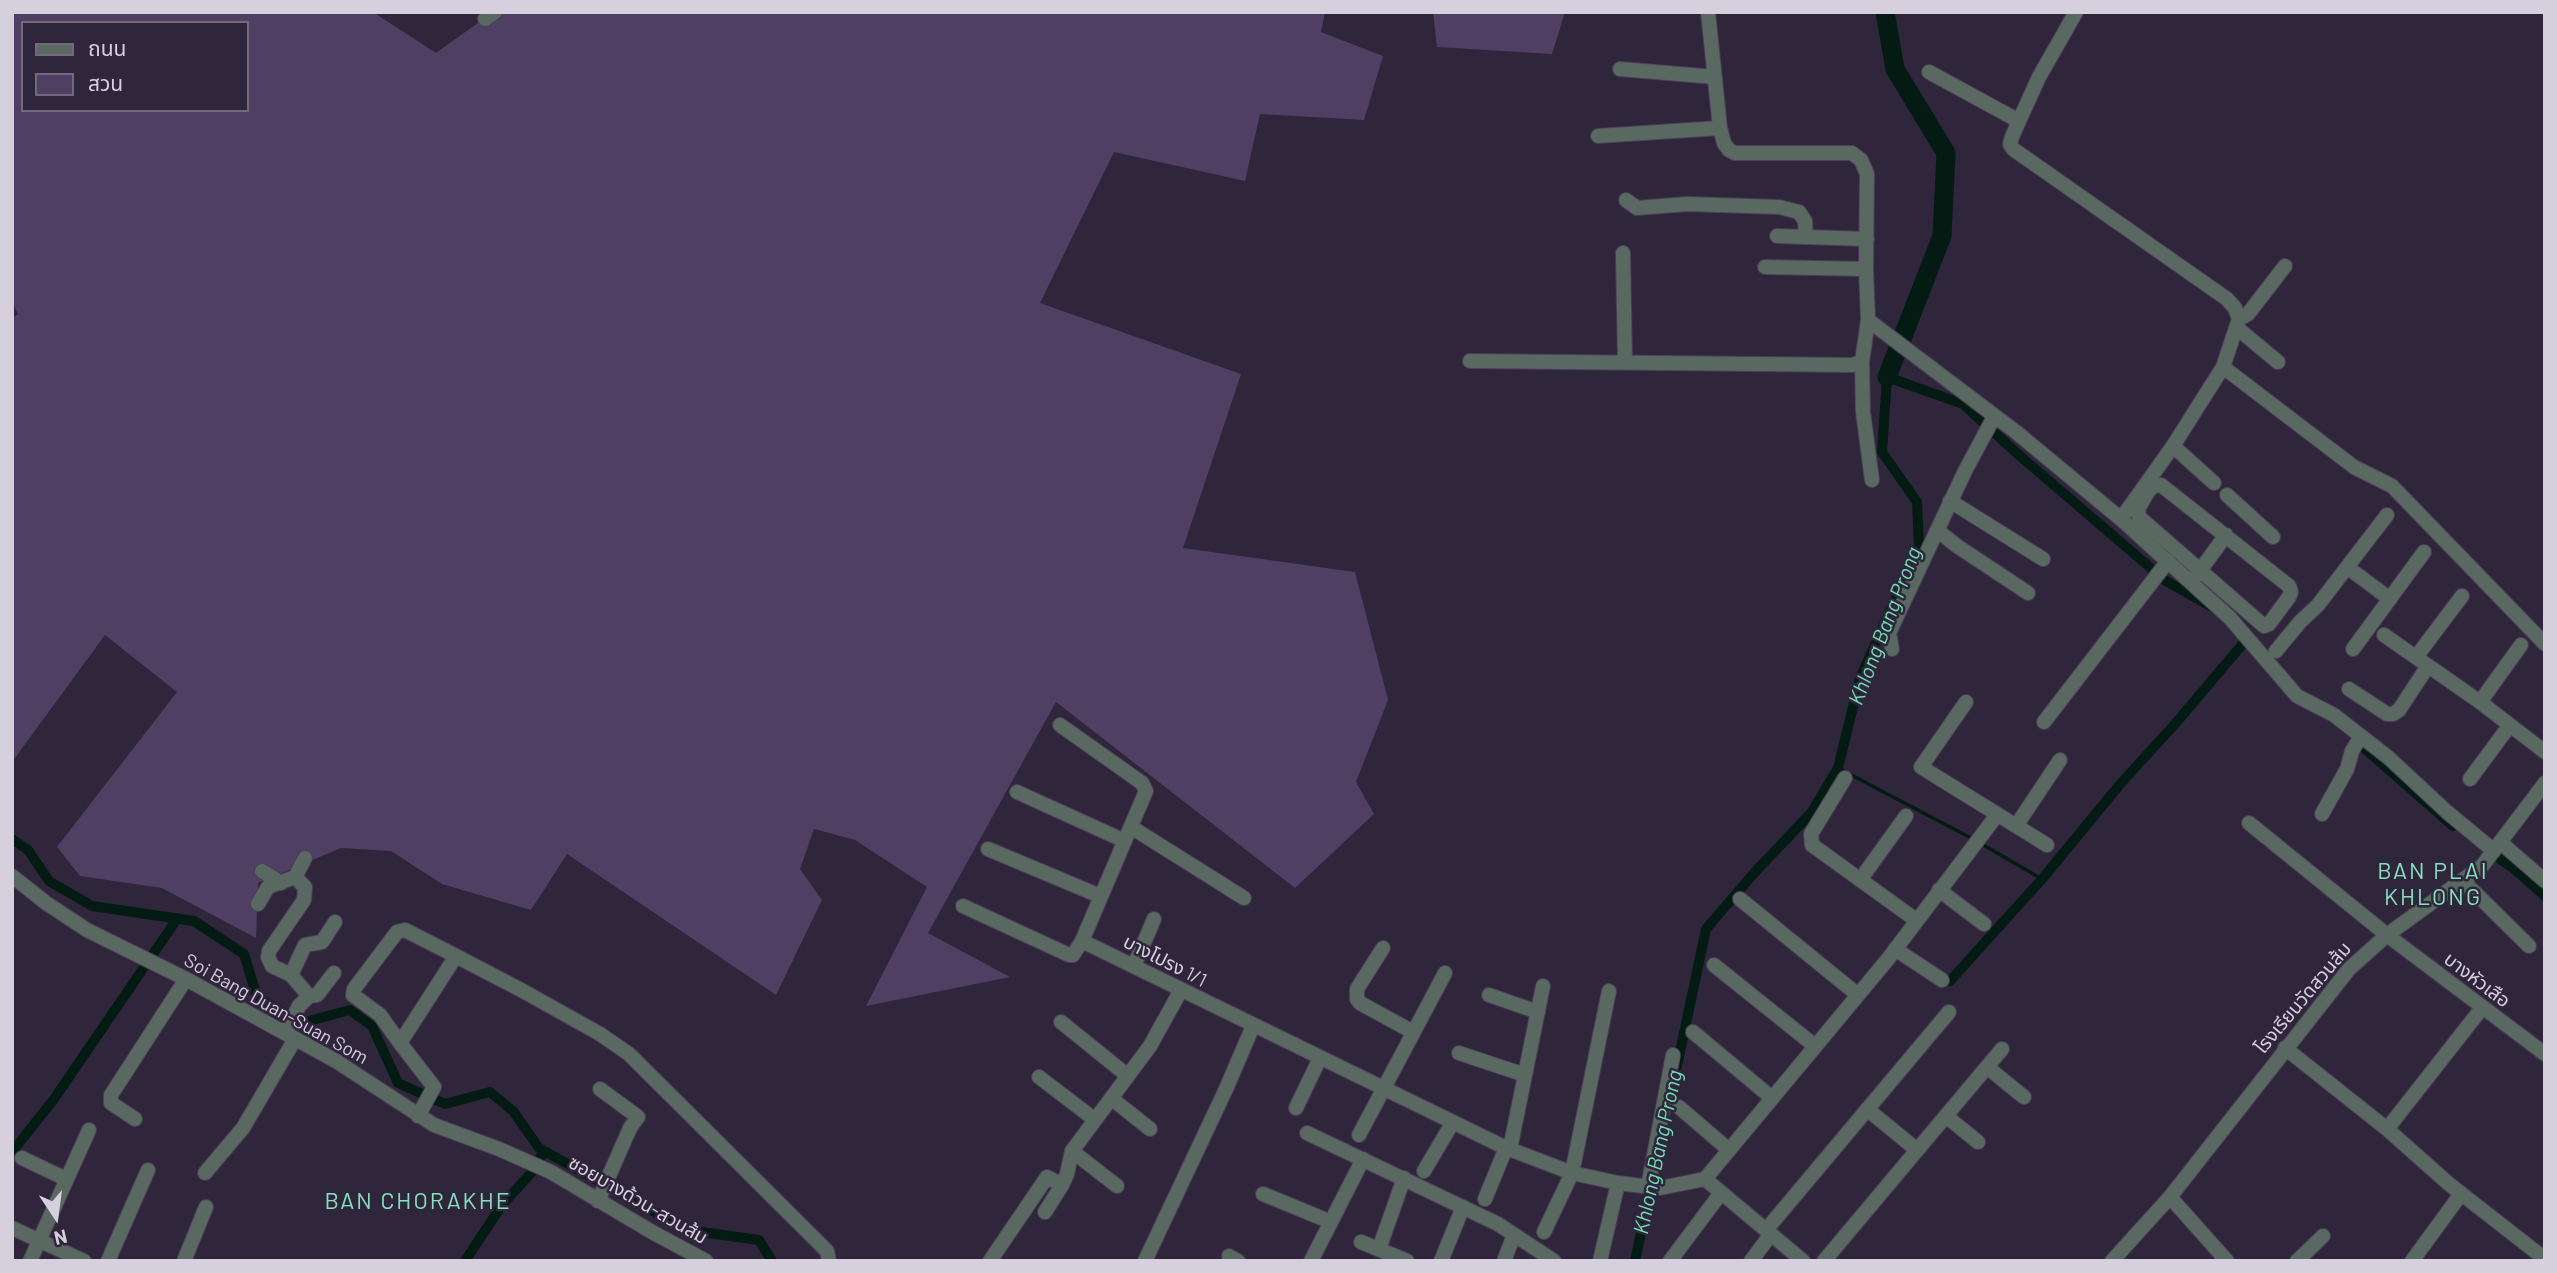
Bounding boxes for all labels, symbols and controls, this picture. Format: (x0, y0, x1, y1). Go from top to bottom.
legend (21, 21, 248, 112)
text: ถนน (88, 35, 126, 60)
text: สวน (88, 70, 123, 95)
water label: Khlong Bang Prong (1843, 544, 1927, 708)
district label: BAN PLAI KHLONG (2378, 857, 2488, 911)
street label: บางโปรง 1/1 (1119, 930, 1211, 992)
street label: โรงเรียนวัดสวนส้ม (2250, 938, 2356, 1058)
street label: บางหัวเสือ (2439, 948, 2515, 1012)
street label: Soi Bang Duan-Suan Som (180, 949, 372, 1069)
water label: Khlong Bang Prong (1628, 1068, 1688, 1236)
street label: ซอยบางด้วน-สวนส้ม (564, 1151, 712, 1249)
north arrow (21, 1182, 91, 1252)
district label: BAN CHORAKHE (326, 1187, 510, 1215)
text: N (52, 1225, 70, 1251)

